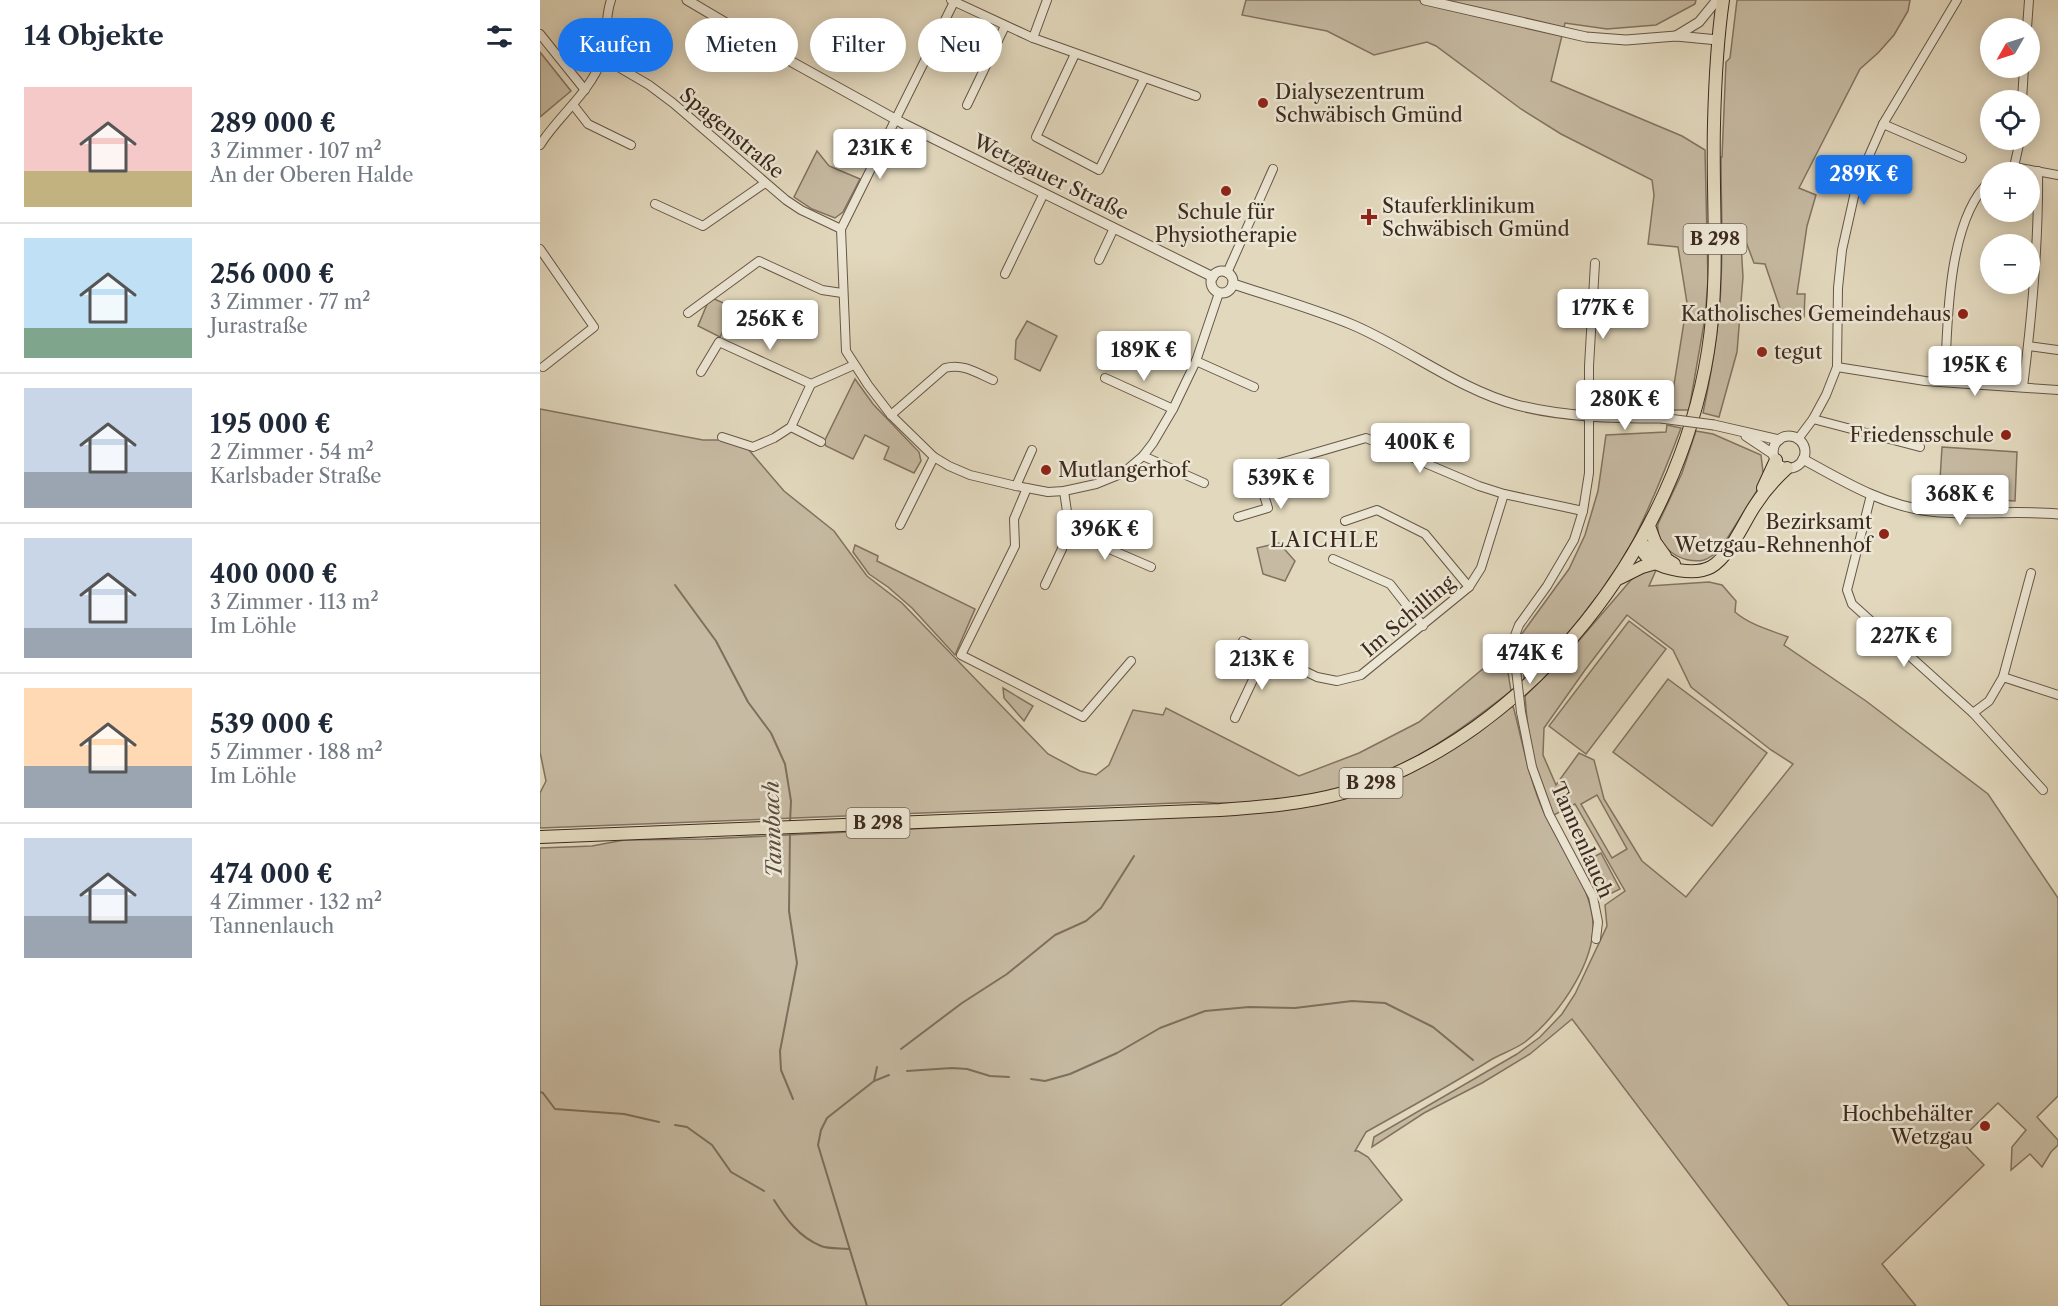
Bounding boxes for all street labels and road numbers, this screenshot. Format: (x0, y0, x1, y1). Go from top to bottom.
street label: Spagenstraße (675, 82, 789, 184)
street label: Wetzgauer Straße (969, 129, 1133, 225)
road number: B 298 (1684, 224, 1746, 254)
street label: Im Schilling (1357, 570, 1460, 662)
road number: B 298 (1340, 768, 1402, 798)
street label: Tannenlauch (1546, 778, 1618, 902)
road number: B 298 (846, 808, 910, 838)

